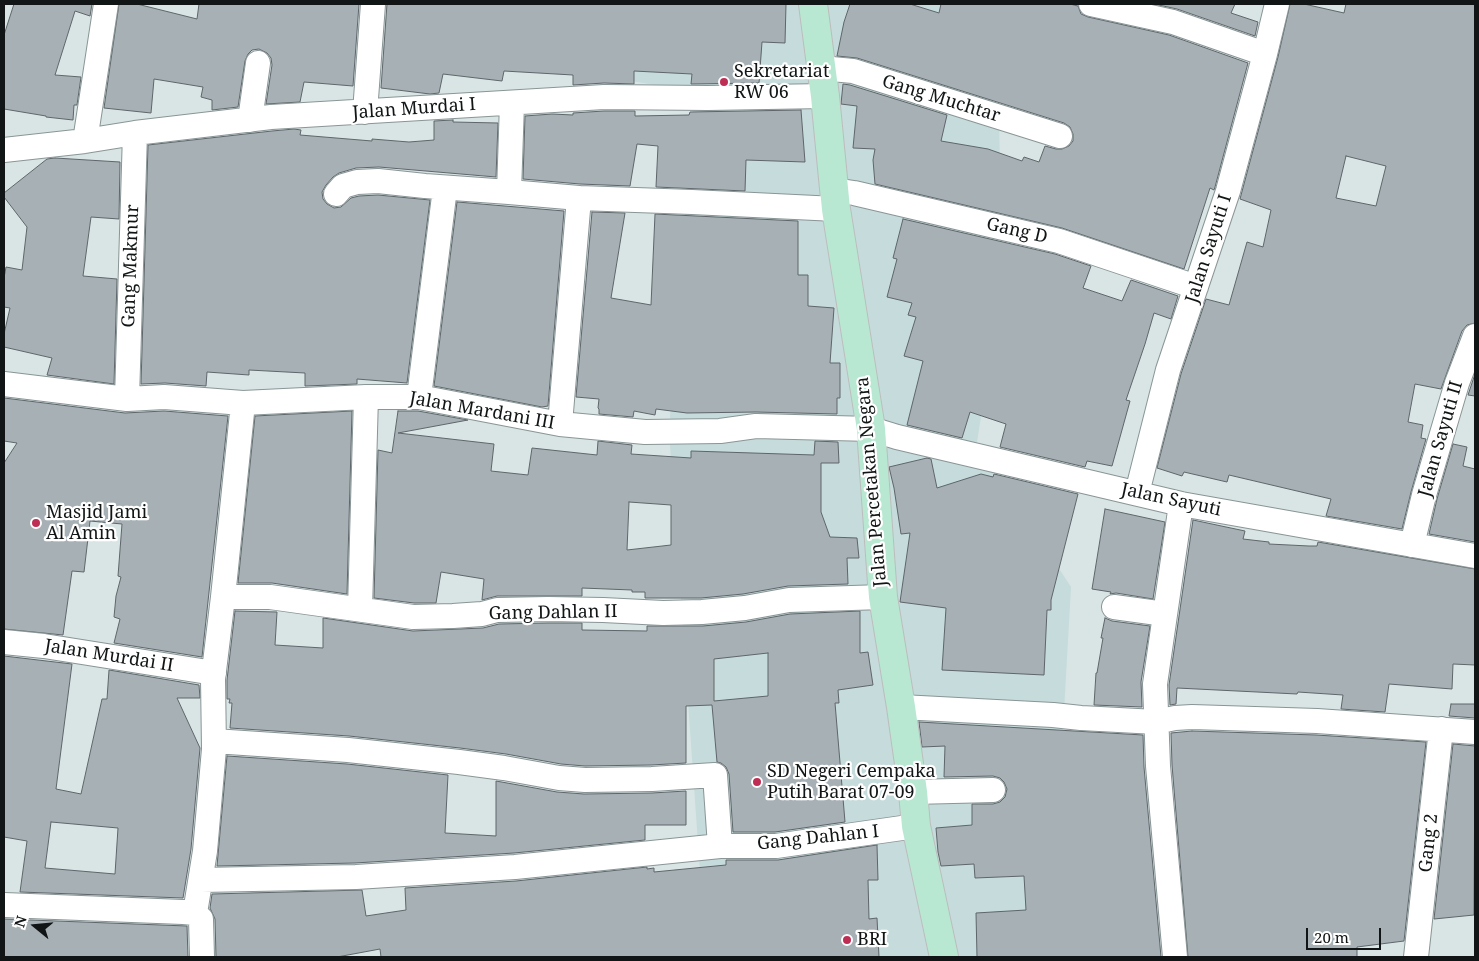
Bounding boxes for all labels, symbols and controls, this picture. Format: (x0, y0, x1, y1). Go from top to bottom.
place label: Sekretariat RW 06 (734, 61, 829, 104)
street label: Gang Muchtar (879, 71, 1003, 127)
marker: Sekretariat RW 06 (718, 76, 730, 88)
street label: Jalan Murdai I (352, 94, 476, 124)
street label: Jalan Sayuti I (1181, 192, 1237, 306)
street label: Gang Makmur (118, 204, 144, 328)
street label: Gang D (984, 213, 1050, 249)
street label: Jalan Percetakan Negara (852, 376, 892, 588)
street label: Jalan Sayuti II (1414, 378, 1468, 500)
street label: Jalan Mardani III (408, 388, 556, 434)
street label: Jalan Sayuti (1119, 479, 1223, 521)
place label: Masjid Jami Al Amin (46, 502, 147, 544)
marker: Masjid Jami Al Amin (30, 517, 42, 529)
street label: Gang Dahlan II (488, 601, 618, 625)
street label: Jalan Murdai II (43, 635, 175, 677)
place label: SD Negeri Cempaka Putih Barat 07-09 (767, 761, 936, 804)
marker: SD Negeri Cempaka Putih Barat 07-09 (751, 776, 763, 788)
street label: Gang 2 (1415, 813, 1443, 873)
street label: Gang Dahlan I (756, 821, 880, 855)
north arrow (10, 901, 60, 951)
text: N (9, 913, 31, 930)
scale bar (1309, 918, 1384, 950)
text: 20 m (1314, 927, 1349, 947)
place label: BRI (857, 929, 887, 951)
marker: BRI (841, 934, 853, 946)

